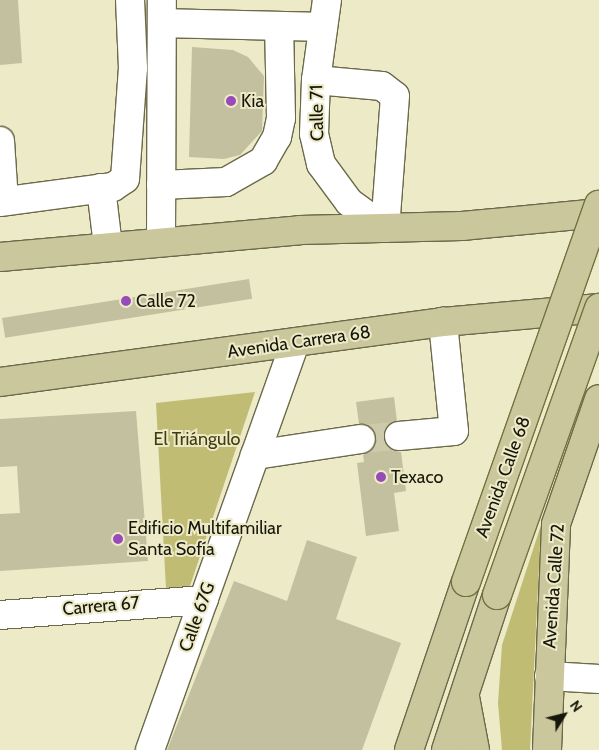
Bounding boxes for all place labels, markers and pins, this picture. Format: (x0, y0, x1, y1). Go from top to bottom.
place label: Kia (241, 90, 264, 112)
marker: Kia (225, 95, 237, 107)
place label: Calle 72 (136, 290, 196, 312)
marker: Calle 72 (120, 295, 132, 307)
place label: Texaco (391, 466, 443, 488)
marker: Texaco (375, 471, 387, 483)
place label: Edificio Multifamiliar Santa Sofía (128, 518, 282, 560)
marker: Edificio Multifamiliar Santa Sofía (112, 533, 124, 545)

